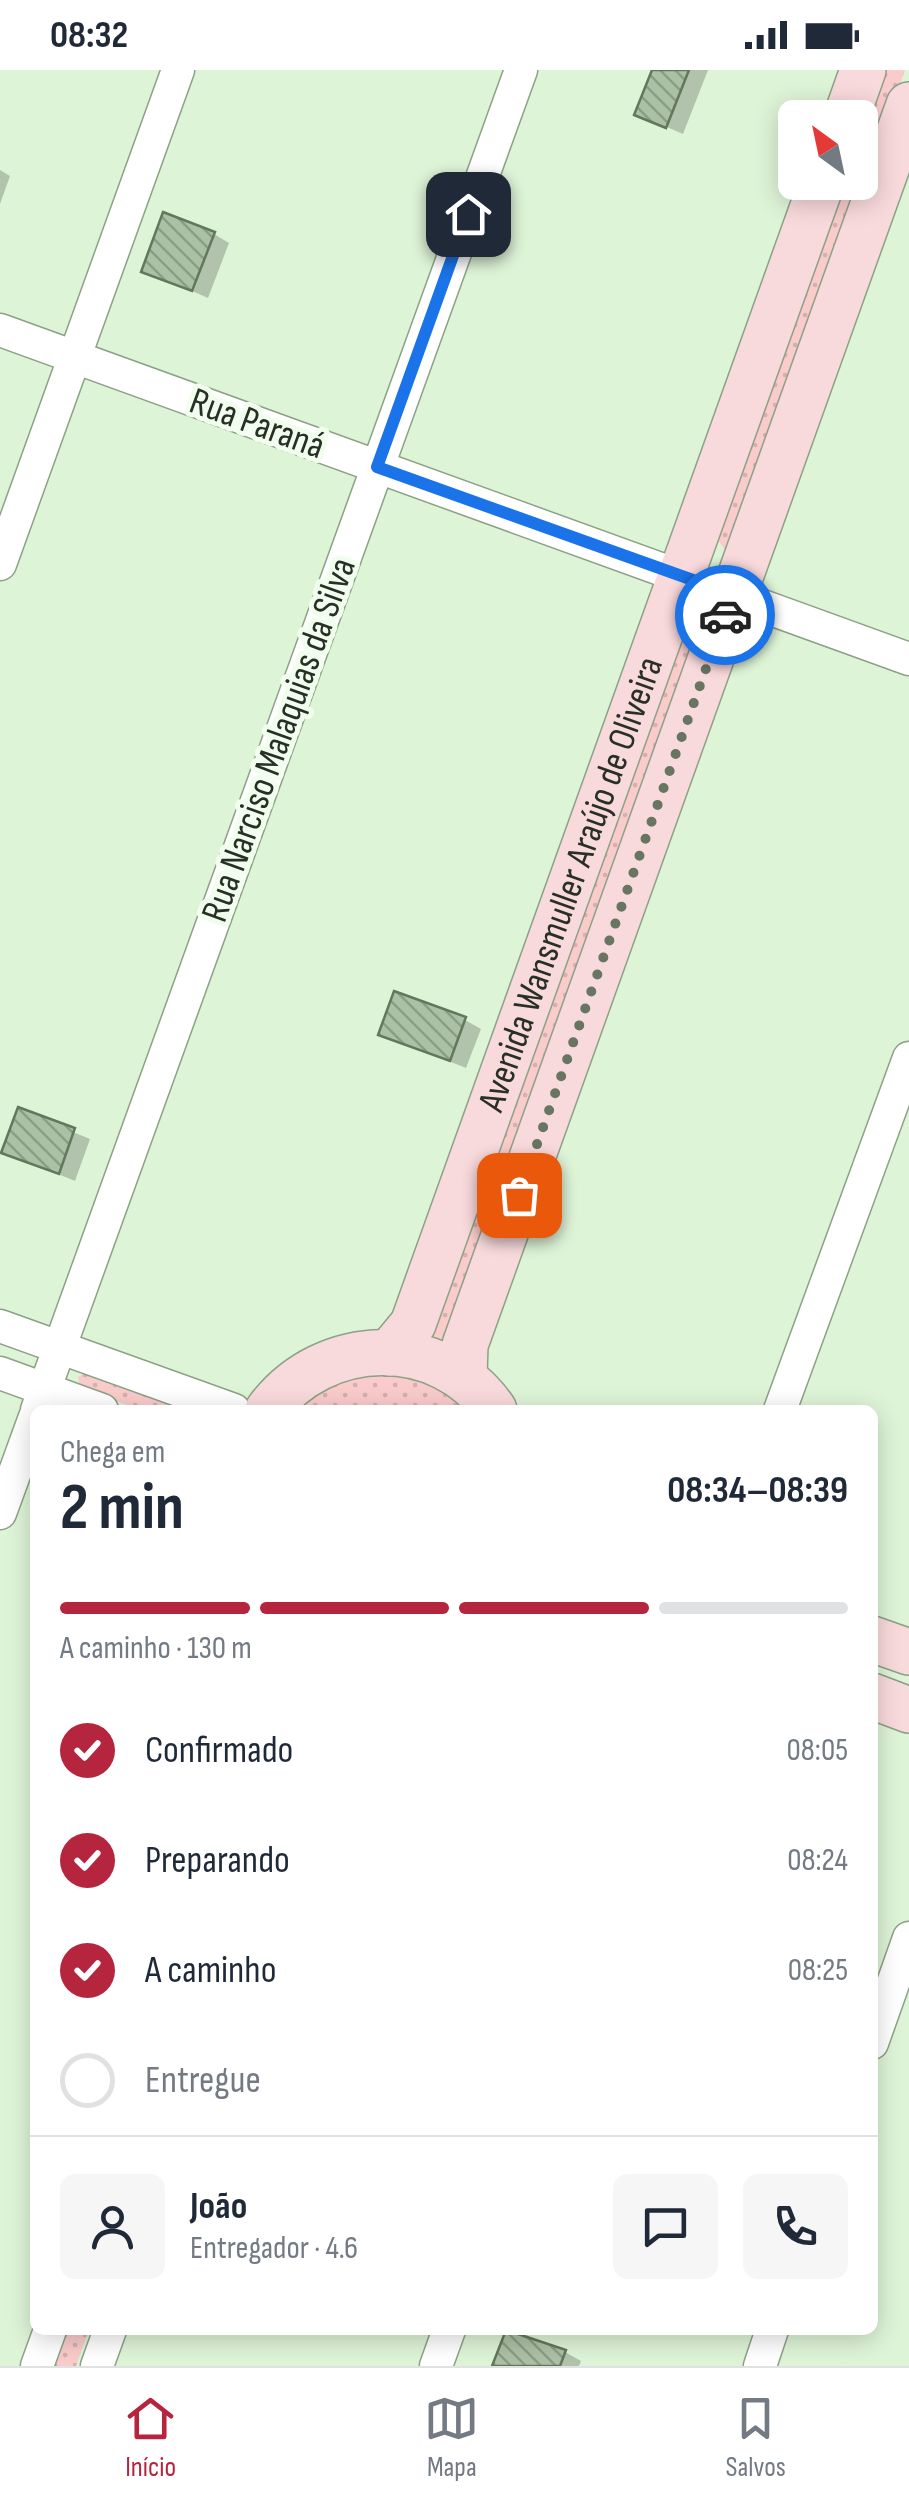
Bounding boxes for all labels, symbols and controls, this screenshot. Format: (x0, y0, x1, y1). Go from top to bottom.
text: 08:32 (50, 13, 128, 58)
north arrow (778, 100, 878, 200)
map controls (778, 100, 878, 200)
pin (426, 172, 511, 257)
icon: home (441, 187, 496, 242)
street label: Rua Paraná (183, 379, 331, 469)
street label: Rua Narciso Malaquias da Silva (192, 552, 366, 928)
courier (675, 565, 775, 665)
icon: car (698, 588, 753, 643)
street label: Avenida Wansmuller Araújo de Oliveira (468, 651, 673, 1118)
pin (477, 1153, 562, 1238)
icon: bag (492, 1168, 547, 1223)
text: Chega em (60, 1433, 165, 1472)
text: 08:34–08:39 (667, 1468, 848, 1513)
text: 2 min (60, 1470, 184, 1548)
text: A caminho · 130 m (60, 1629, 252, 1668)
icon: check (60, 1723, 115, 1778)
text: Confirmado (145, 1728, 293, 1773)
text: 08:05 (787, 1731, 848, 1770)
icon: check (60, 1833, 115, 1888)
text: Preparando (145, 1838, 290, 1883)
text: 08:24 (787, 1841, 848, 1880)
icon: check (60, 1943, 115, 1998)
text: A caminho (145, 1948, 276, 1993)
text: 08:25 (788, 1951, 848, 1990)
text: Entregue (145, 2058, 261, 2103)
button: person (60, 2174, 165, 2279)
button: chat (613, 2174, 718, 2279)
button: phone (743, 2174, 848, 2279)
text: João (190, 2184, 247, 2229)
text: Entregador · 4.6 (190, 2229, 358, 2268)
tab: Início (123, 2391, 178, 2484)
tab: Mapa (424, 2391, 479, 2484)
tab: Salvos (726, 2391, 786, 2484)

